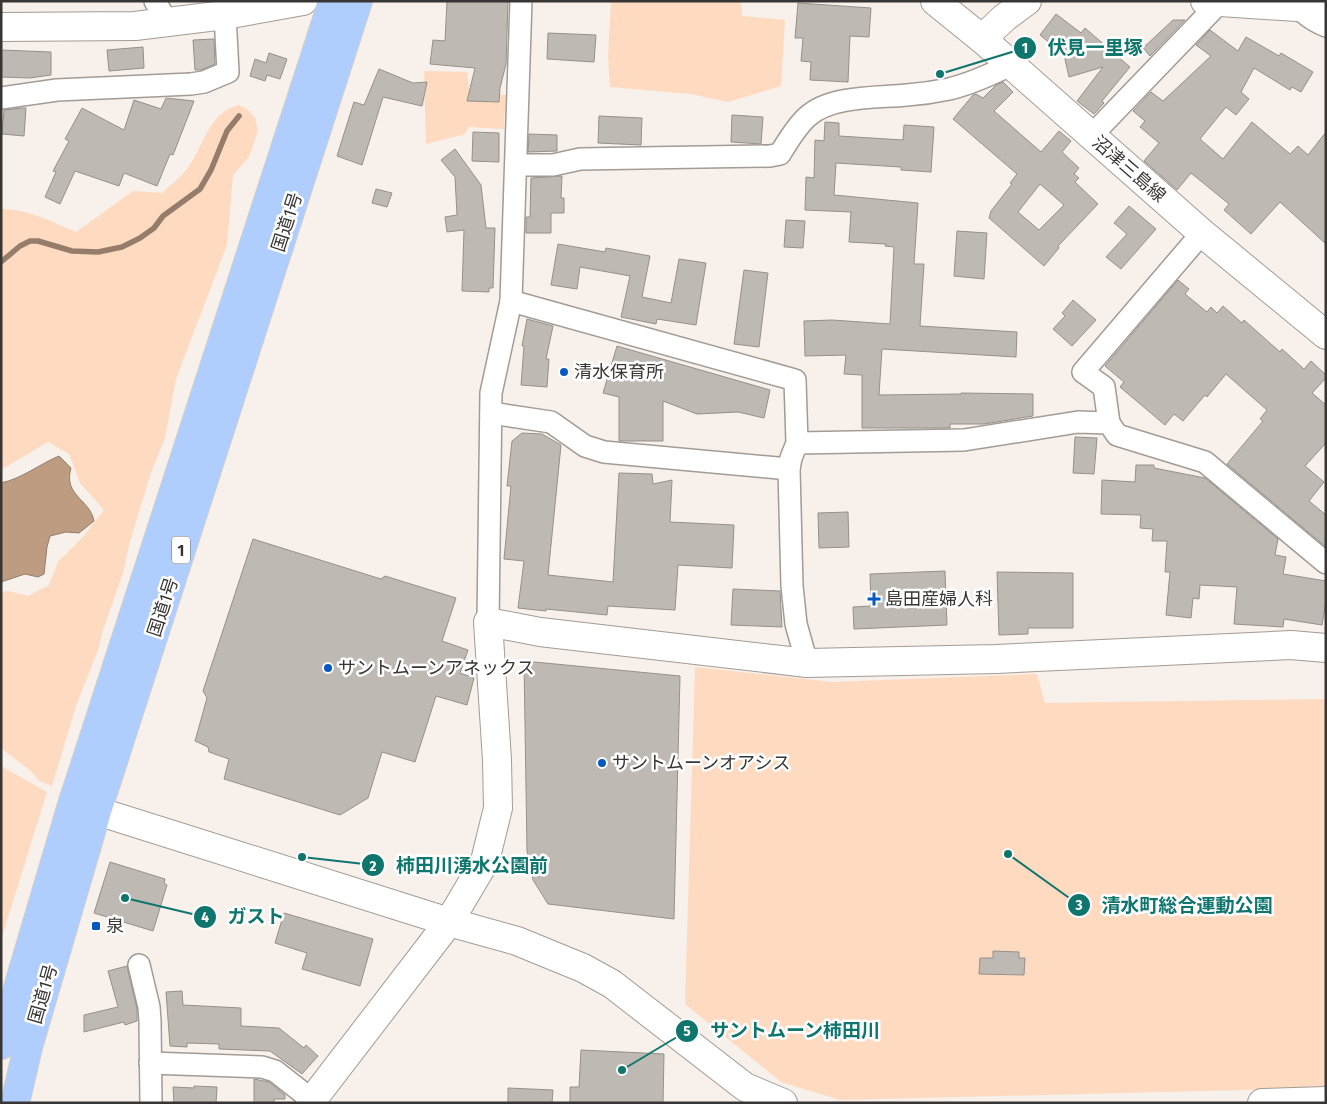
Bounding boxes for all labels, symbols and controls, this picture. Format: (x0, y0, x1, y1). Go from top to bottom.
callout: 伏見一里塚 (1013, 31, 1153, 65)
text: 伏見一里塚 (1047, 36, 1143, 59)
text: 1 (1022, 39, 1028, 57)
street label: 沼津三島線 (1088, 131, 1170, 207)
street label: 国道1号 (267, 190, 307, 254)
place label: 清水保育所 (574, 361, 664, 383)
marker: 清水保育所 (558, 366, 570, 378)
road number: 1 (172, 536, 190, 564)
street label: 国道1号 (143, 575, 183, 639)
place label: 島田産婦人科 (885, 588, 993, 610)
marker: 島田産婦人科 (867, 592, 881, 606)
place label: サントムーンアネックス (338, 657, 535, 679)
marker: サントムーンアネックス (322, 662, 334, 674)
place label: サントムーンオアシス (612, 752, 790, 774)
marker: サントムーンオアシス (596, 757, 608, 769)
callout: 柿田川湧水公園前 (361, 848, 558, 882)
text: 柿田川湧水公園前 (396, 854, 548, 877)
text: 2 (369, 857, 377, 875)
callout: 清水町総合運動公園 (1066, 888, 1282, 922)
text: 清水町総合運動公園 (1101, 894, 1273, 917)
text: 3 (1074, 896, 1083, 914)
callout: ガスト (193, 900, 295, 934)
text: ガスト (227, 905, 285, 928)
text: 4 (201, 908, 209, 926)
place label: 泉 (106, 915, 124, 937)
marker: 泉 (90, 920, 102, 932)
street label: 国道1号 (24, 962, 62, 1026)
callout: サントムーン柿田川 (674, 1014, 890, 1048)
text: サントムーン柿田川 (710, 1019, 880, 1042)
text: 5 (683, 1022, 691, 1040)

